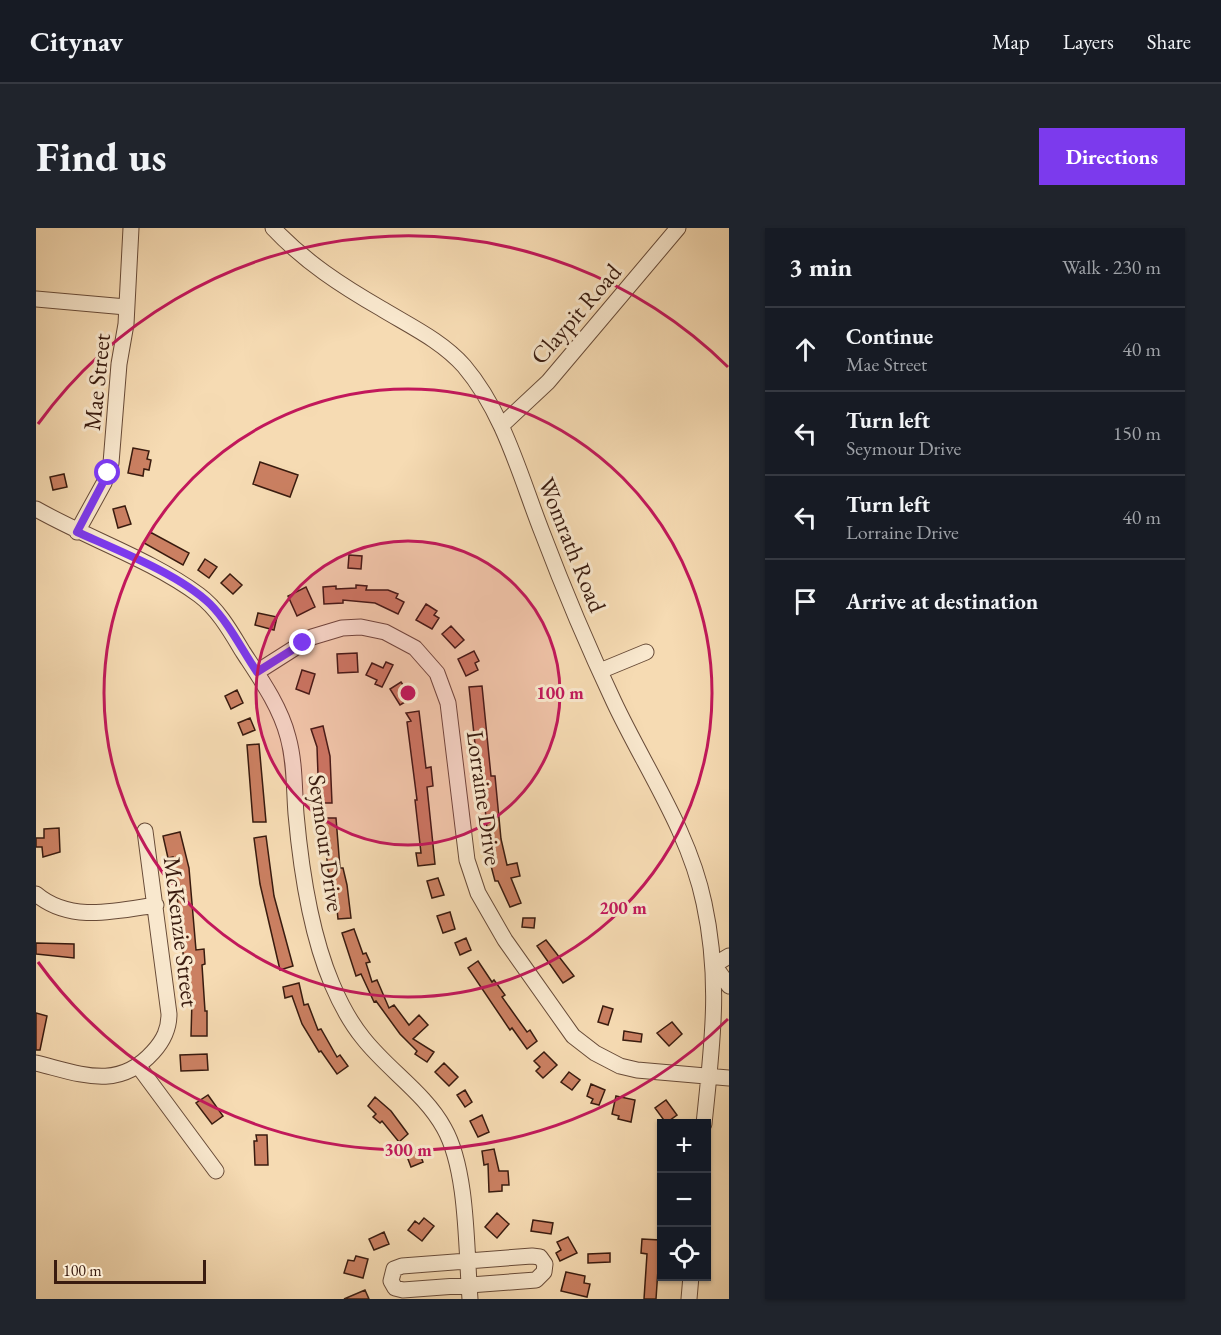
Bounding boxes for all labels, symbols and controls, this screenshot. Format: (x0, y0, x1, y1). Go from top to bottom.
text: Citynav (30, 23, 123, 59)
text: Map (992, 28, 1030, 55)
text: Layers (1063, 28, 1114, 55)
text: Share (1147, 28, 1191, 55)
button: Directions (1039, 128, 1185, 185)
text: Find us (36, 129, 167, 184)
text: 3 min (789, 250, 852, 284)
text: Walk · 230 m (1062, 254, 1161, 280)
street label: Claypit Road (523, 256, 628, 370)
text: Continue (846, 322, 933, 351)
street label: Mae Street (76, 331, 117, 432)
icon: ahead (789, 333, 822, 366)
text: 40 m (1122, 336, 1161, 362)
text: Mae Street (846, 351, 927, 377)
text: Turn left (846, 406, 930, 435)
icon: left (789, 417, 822, 450)
text: 150 m (1113, 420, 1161, 446)
text: Seymour Drive (846, 435, 961, 461)
route start (94, 459, 120, 485)
street label: Womrath Road (531, 473, 614, 618)
text: Turn left (846, 490, 930, 519)
icon: left (789, 501, 822, 534)
text: 40 m (1122, 504, 1161, 530)
text: Lorraine Drive (846, 519, 959, 545)
icon: arrive (789, 585, 822, 618)
text: Arrive at destination (846, 587, 1038, 616)
route end (289, 629, 315, 655)
text: 100 m (536, 681, 584, 704)
centre of rings (398, 683, 418, 703)
street label: Lorraine Drive (460, 729, 509, 867)
street label: Seymour Drive (302, 772, 351, 914)
street label: McKenzie Street (157, 855, 206, 1009)
text: 200 m (599, 896, 647, 919)
map controls (657, 1119, 711, 1281)
button: + (657, 1119, 711, 1173)
text: 300 m (384, 1138, 432, 1161)
button: − (657, 1173, 711, 1227)
button: locate (657, 1227, 711, 1281)
scale bar (54, 1257, 206, 1284)
text: 100 m (63, 1260, 102, 1281)

